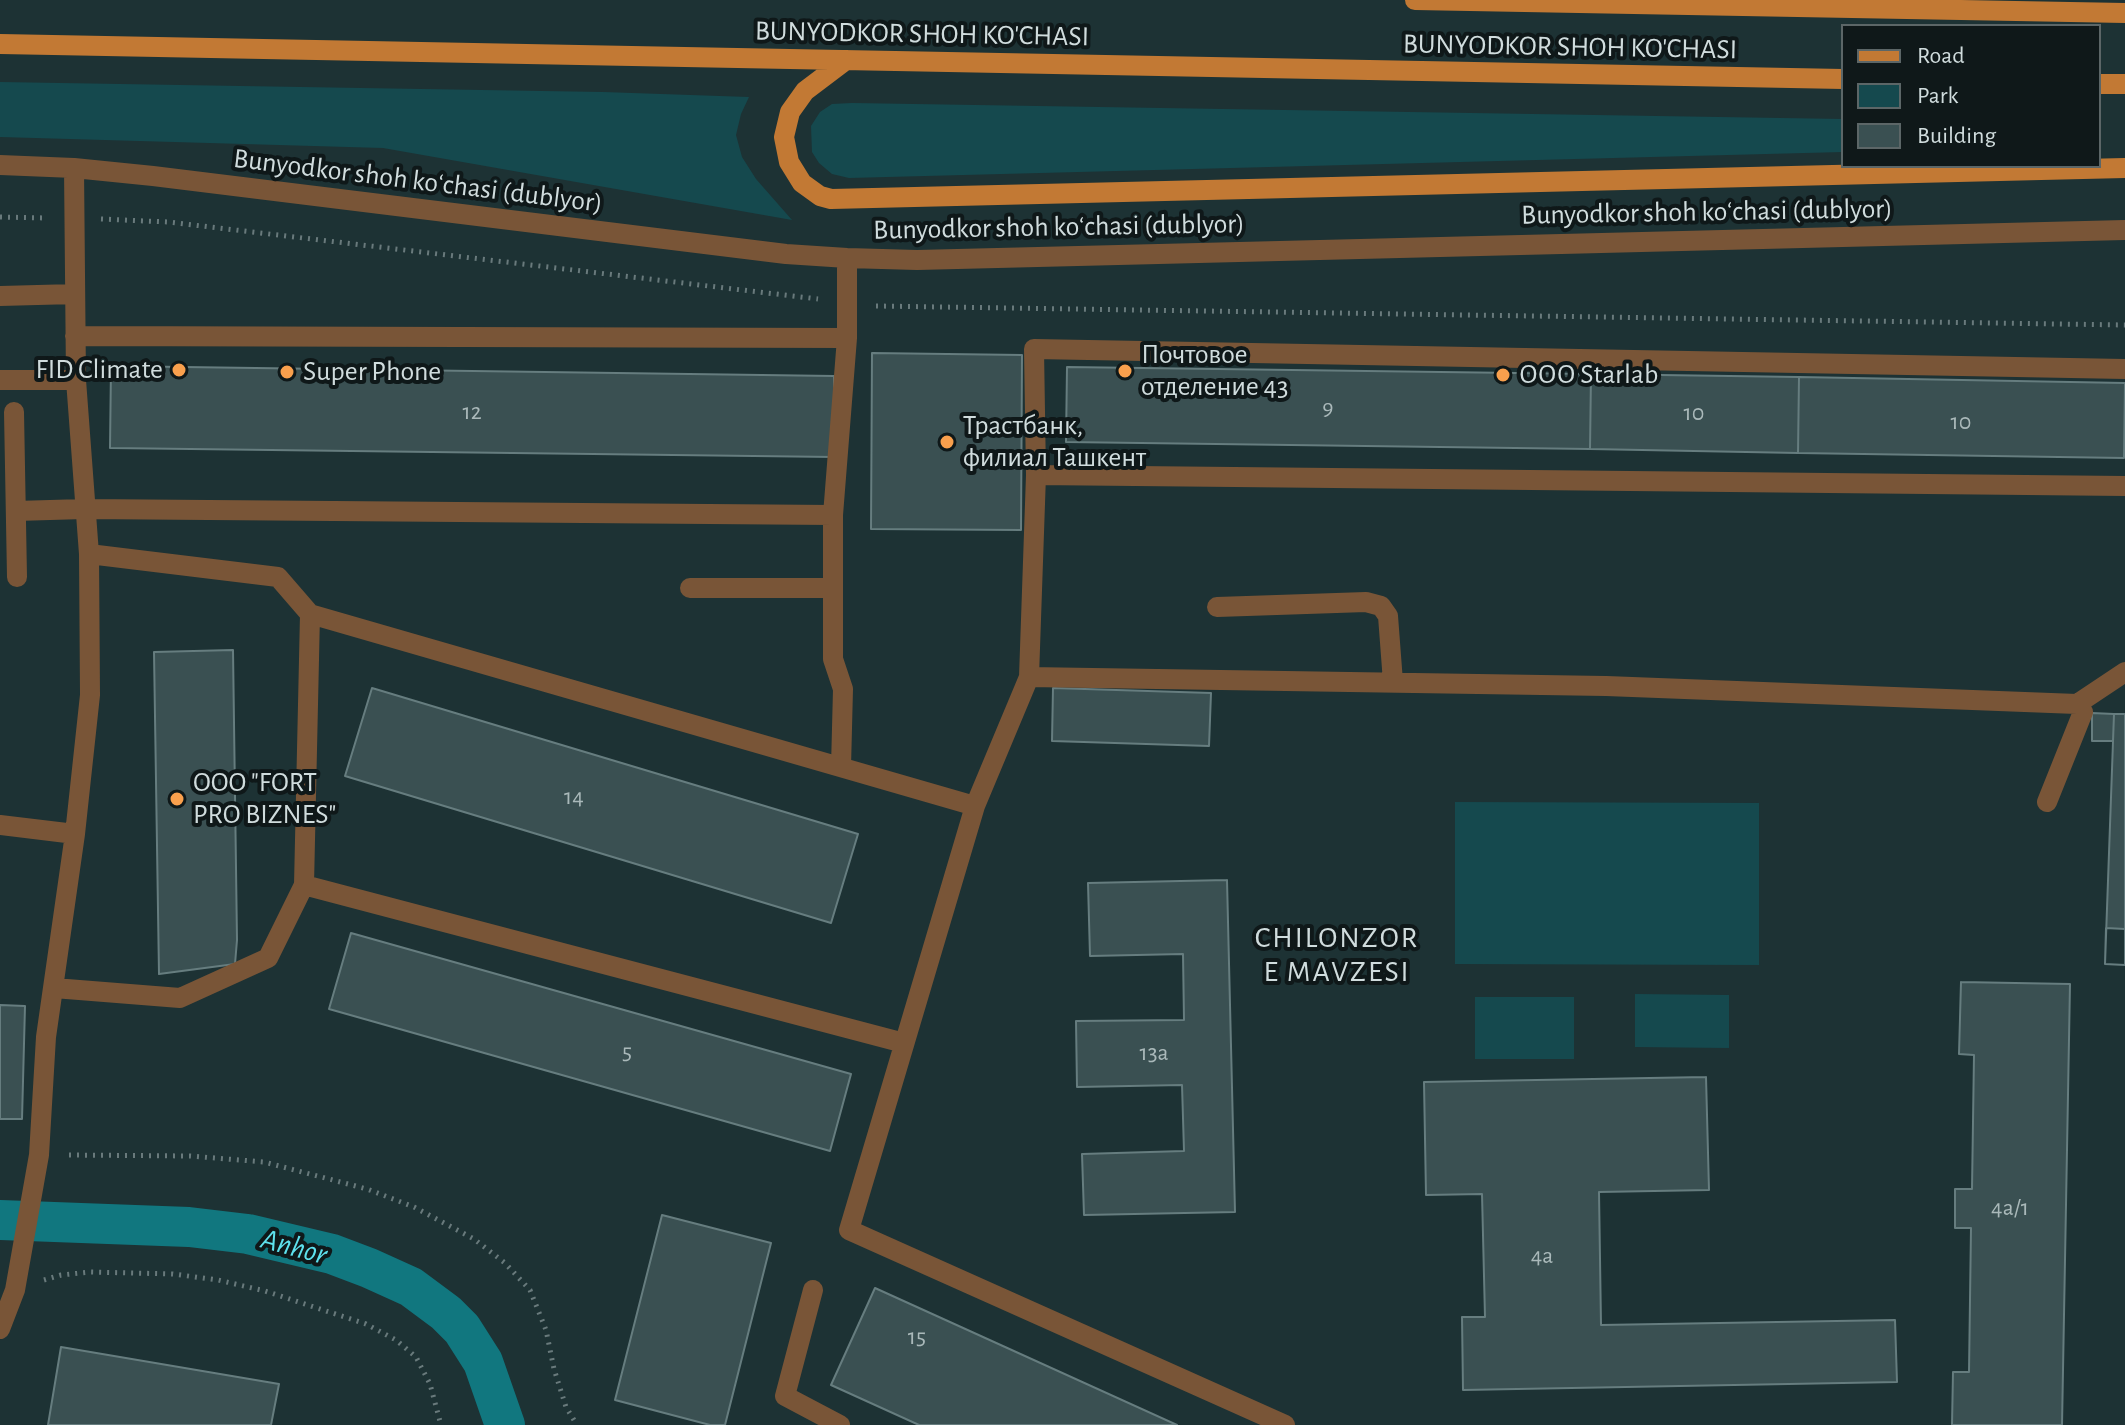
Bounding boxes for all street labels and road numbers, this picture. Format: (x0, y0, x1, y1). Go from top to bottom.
street label: BUNYODKOR SHOH KO'CHASI (755, 14, 1089, 54)
street label: BUNYODKOR SHOH KO'CHASI (1403, 27, 1737, 67)
street label: Bunyodkor shoh koʻchasi (dublyor) (232, 142, 604, 220)
street label: Bunyodkor shoh koʻchasi (dublyor) (1521, 192, 1893, 232)
street label: Bunyodkor shoh koʻchasi (dublyor) (873, 207, 1245, 247)

